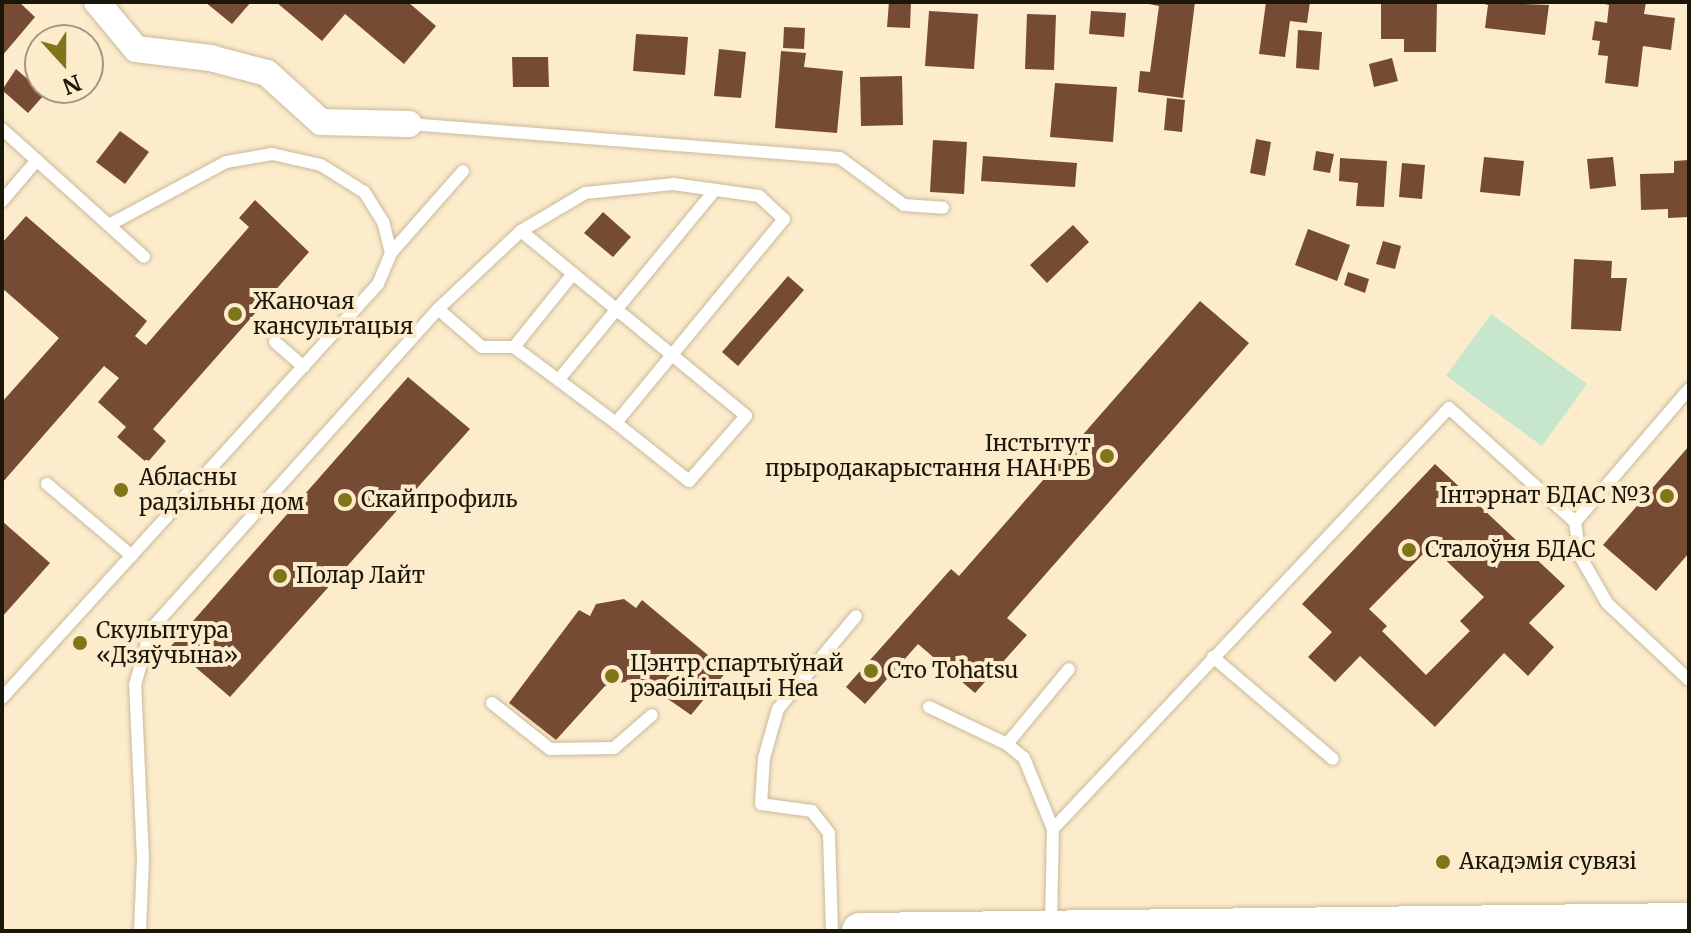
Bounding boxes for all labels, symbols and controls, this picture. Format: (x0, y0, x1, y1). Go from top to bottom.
north arrow (24, 24, 104, 104)
text: N (59, 68, 85, 101)
place label: Жаночая кансультацыя (253, 288, 413, 340)
marker: Жаночая кансультацыя (224, 303, 246, 325)
place label: Інстытут прыродакарыстання НАН РБ (765, 430, 1091, 482)
marker: Інстытут прыродакарыстання НАН РБ (1098, 447, 1116, 465)
place label: Абласны радзільны дом (139, 464, 304, 516)
marker: Абласны радзільны дом (110, 479, 132, 501)
place label: Інтэрнат БДАС №3 (1439, 483, 1651, 509)
place label: Скайпрофиль (361, 487, 518, 513)
marker: Інтэрнат БДАС №3 (1658, 487, 1676, 505)
marker: Скайпрофиль (336, 491, 354, 509)
place label: Сталоўня БДАС (1425, 537, 1596, 563)
marker: Сталоўня БДАС (1400, 541, 1418, 559)
place label: Полар Лайт (296, 563, 425, 589)
marker: Полар Лайт (271, 567, 289, 585)
place label: Скульптура «Дзяўчына» (96, 617, 238, 668)
marker: Скульптура «Дзяўчына» (71, 634, 89, 652)
place label: Цэнтр спартыўнай рэабілітацыі Неа (630, 650, 844, 702)
place label: Сто Tohatsu (887, 658, 1018, 684)
marker: Сто Tohatsu (862, 662, 880, 680)
marker: Цэнтр спартыўнай рэабілітацыі Неа (601, 665, 623, 687)
place label: Акадэмія сувязі (1459, 849, 1637, 875)
marker: Акадэмія сувязі (1434, 853, 1452, 871)

